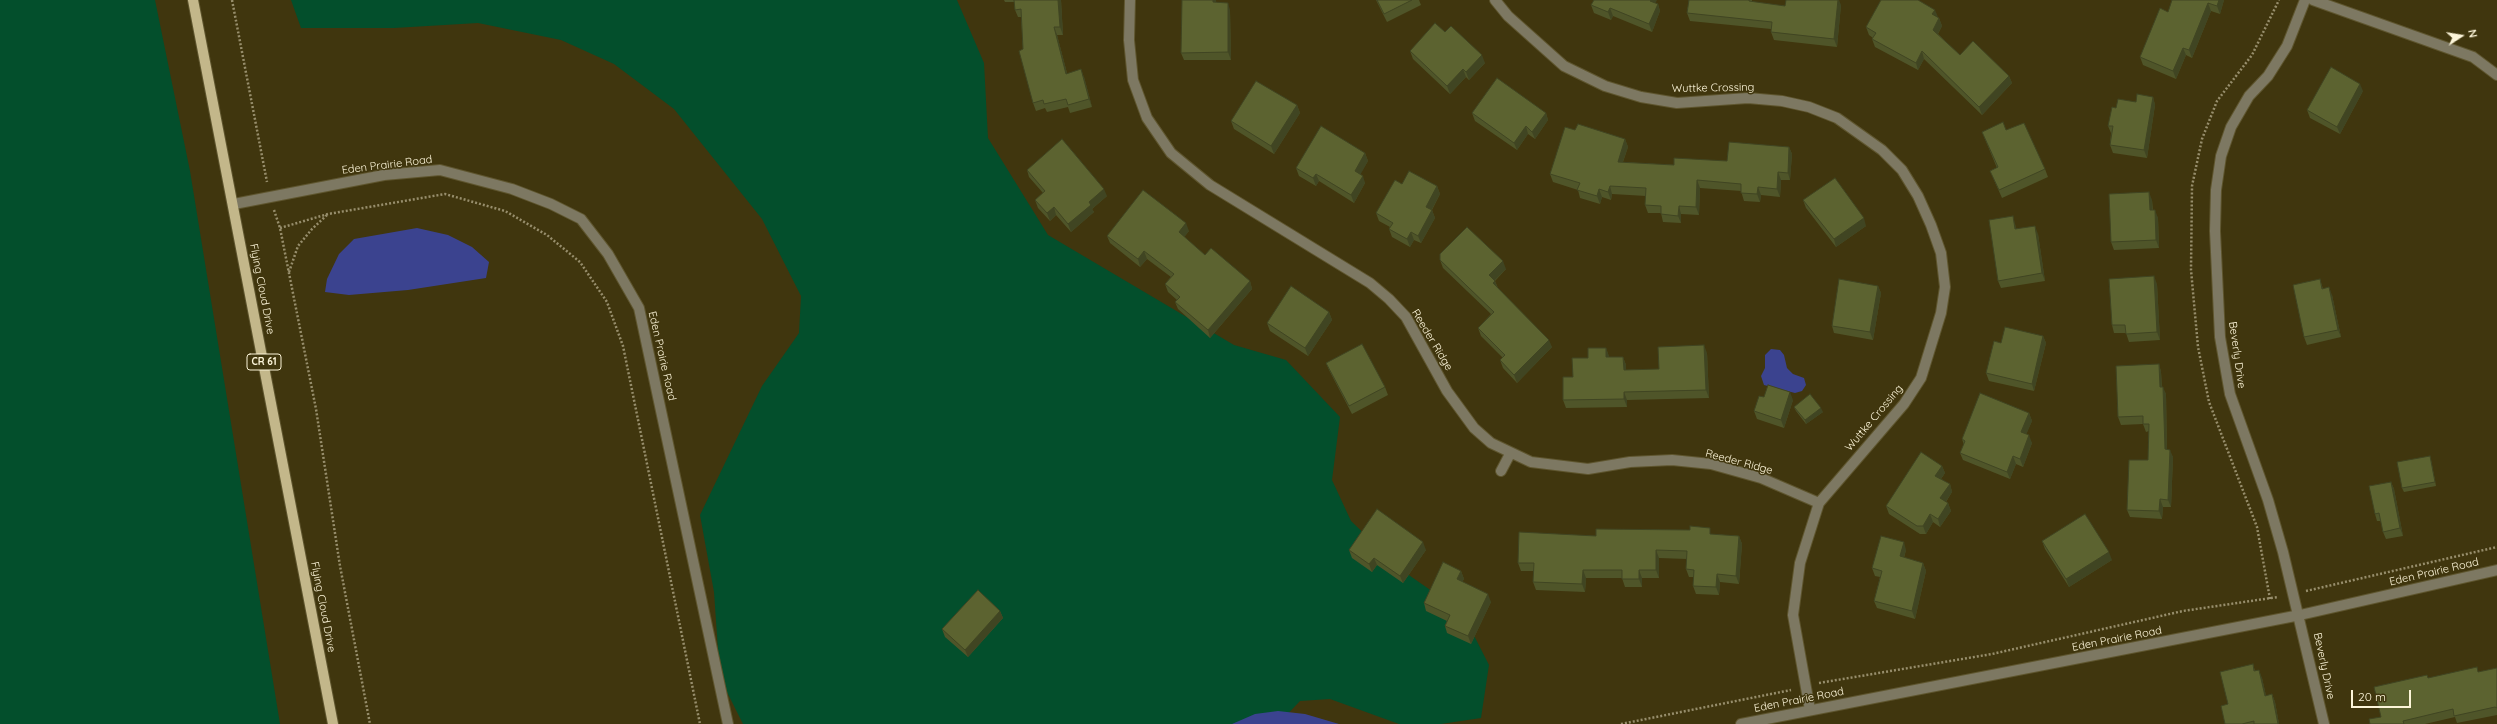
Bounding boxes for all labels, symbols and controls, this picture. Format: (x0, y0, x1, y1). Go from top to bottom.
north arrow (2441, 16, 2481, 56)
text: N (2465, 28, 2480, 39)
street label: Wuttke Crossing (1671, 81, 1755, 95)
street label: Eden Prairie Road (341, 153, 433, 177)
street label: Flying Cloud Drive (247, 243, 277, 335)
street label: Reeder Ridge (1409, 307, 1455, 373)
street label: Eden Prairie Road (645, 310, 679, 402)
street label: Beverly Drive (2226, 321, 2248, 389)
road number: CR 61 (247, 354, 281, 370)
street label: Wuttke Crossing (1842, 382, 1906, 454)
street label: Reeder Ridge (1704, 447, 1774, 477)
street label: Eden Prairie Road (2388, 555, 2480, 589)
street label: Flying Cloud Drive (308, 561, 338, 653)
street label: Eden Prairie Road (2071, 624, 2163, 654)
street label: Beverly Drive (2311, 632, 2337, 700)
scale bar (2353, 682, 2413, 708)
street label: Eden Prairie Road (1753, 685, 1845, 715)
text: 20 m (2358, 689, 2386, 704)

